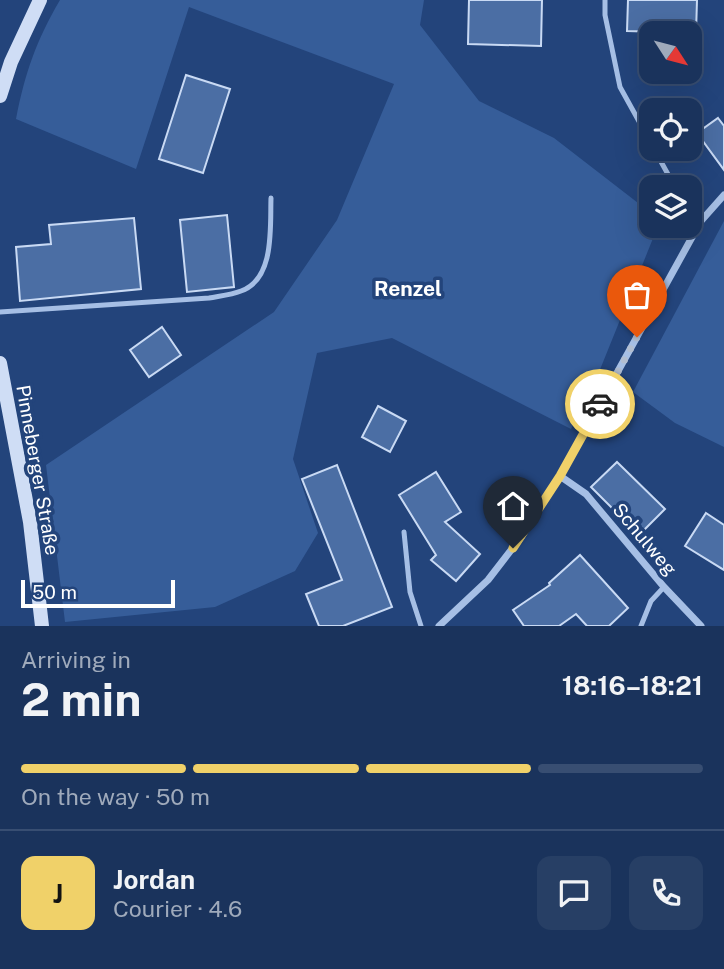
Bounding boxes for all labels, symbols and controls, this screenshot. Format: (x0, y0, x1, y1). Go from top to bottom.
north arrow (639, 21, 702, 84)
map controls (639, 21, 702, 238)
button: locate (639, 98, 702, 161)
button: layers (639, 175, 702, 238)
pin (607, 265, 667, 337)
district label: Renzel (374, 276, 442, 301)
icon: bag (618, 276, 656, 314)
courier (565, 369, 635, 439)
street label: Pinneberger Straße (12, 383, 64, 557)
icon: car (581, 385, 619, 423)
pin (483, 476, 543, 548)
icon: home (494, 487, 532, 525)
street label: Schulweg (608, 498, 682, 580)
scale bar (21, 577, 175, 609)
text: 50 m (32, 581, 77, 603)
text: Arriving in (21, 646, 131, 673)
text: 18:16–18:21 (562, 670, 703, 701)
text: 2 min (21, 672, 141, 726)
text: On the way · 50 m (21, 783, 210, 810)
button: chat (537, 856, 611, 930)
button: phone (629, 856, 703, 930)
text: Jordan (113, 864, 195, 895)
text: J (53, 878, 63, 909)
text: Courier · 4.6 (113, 895, 242, 922)

